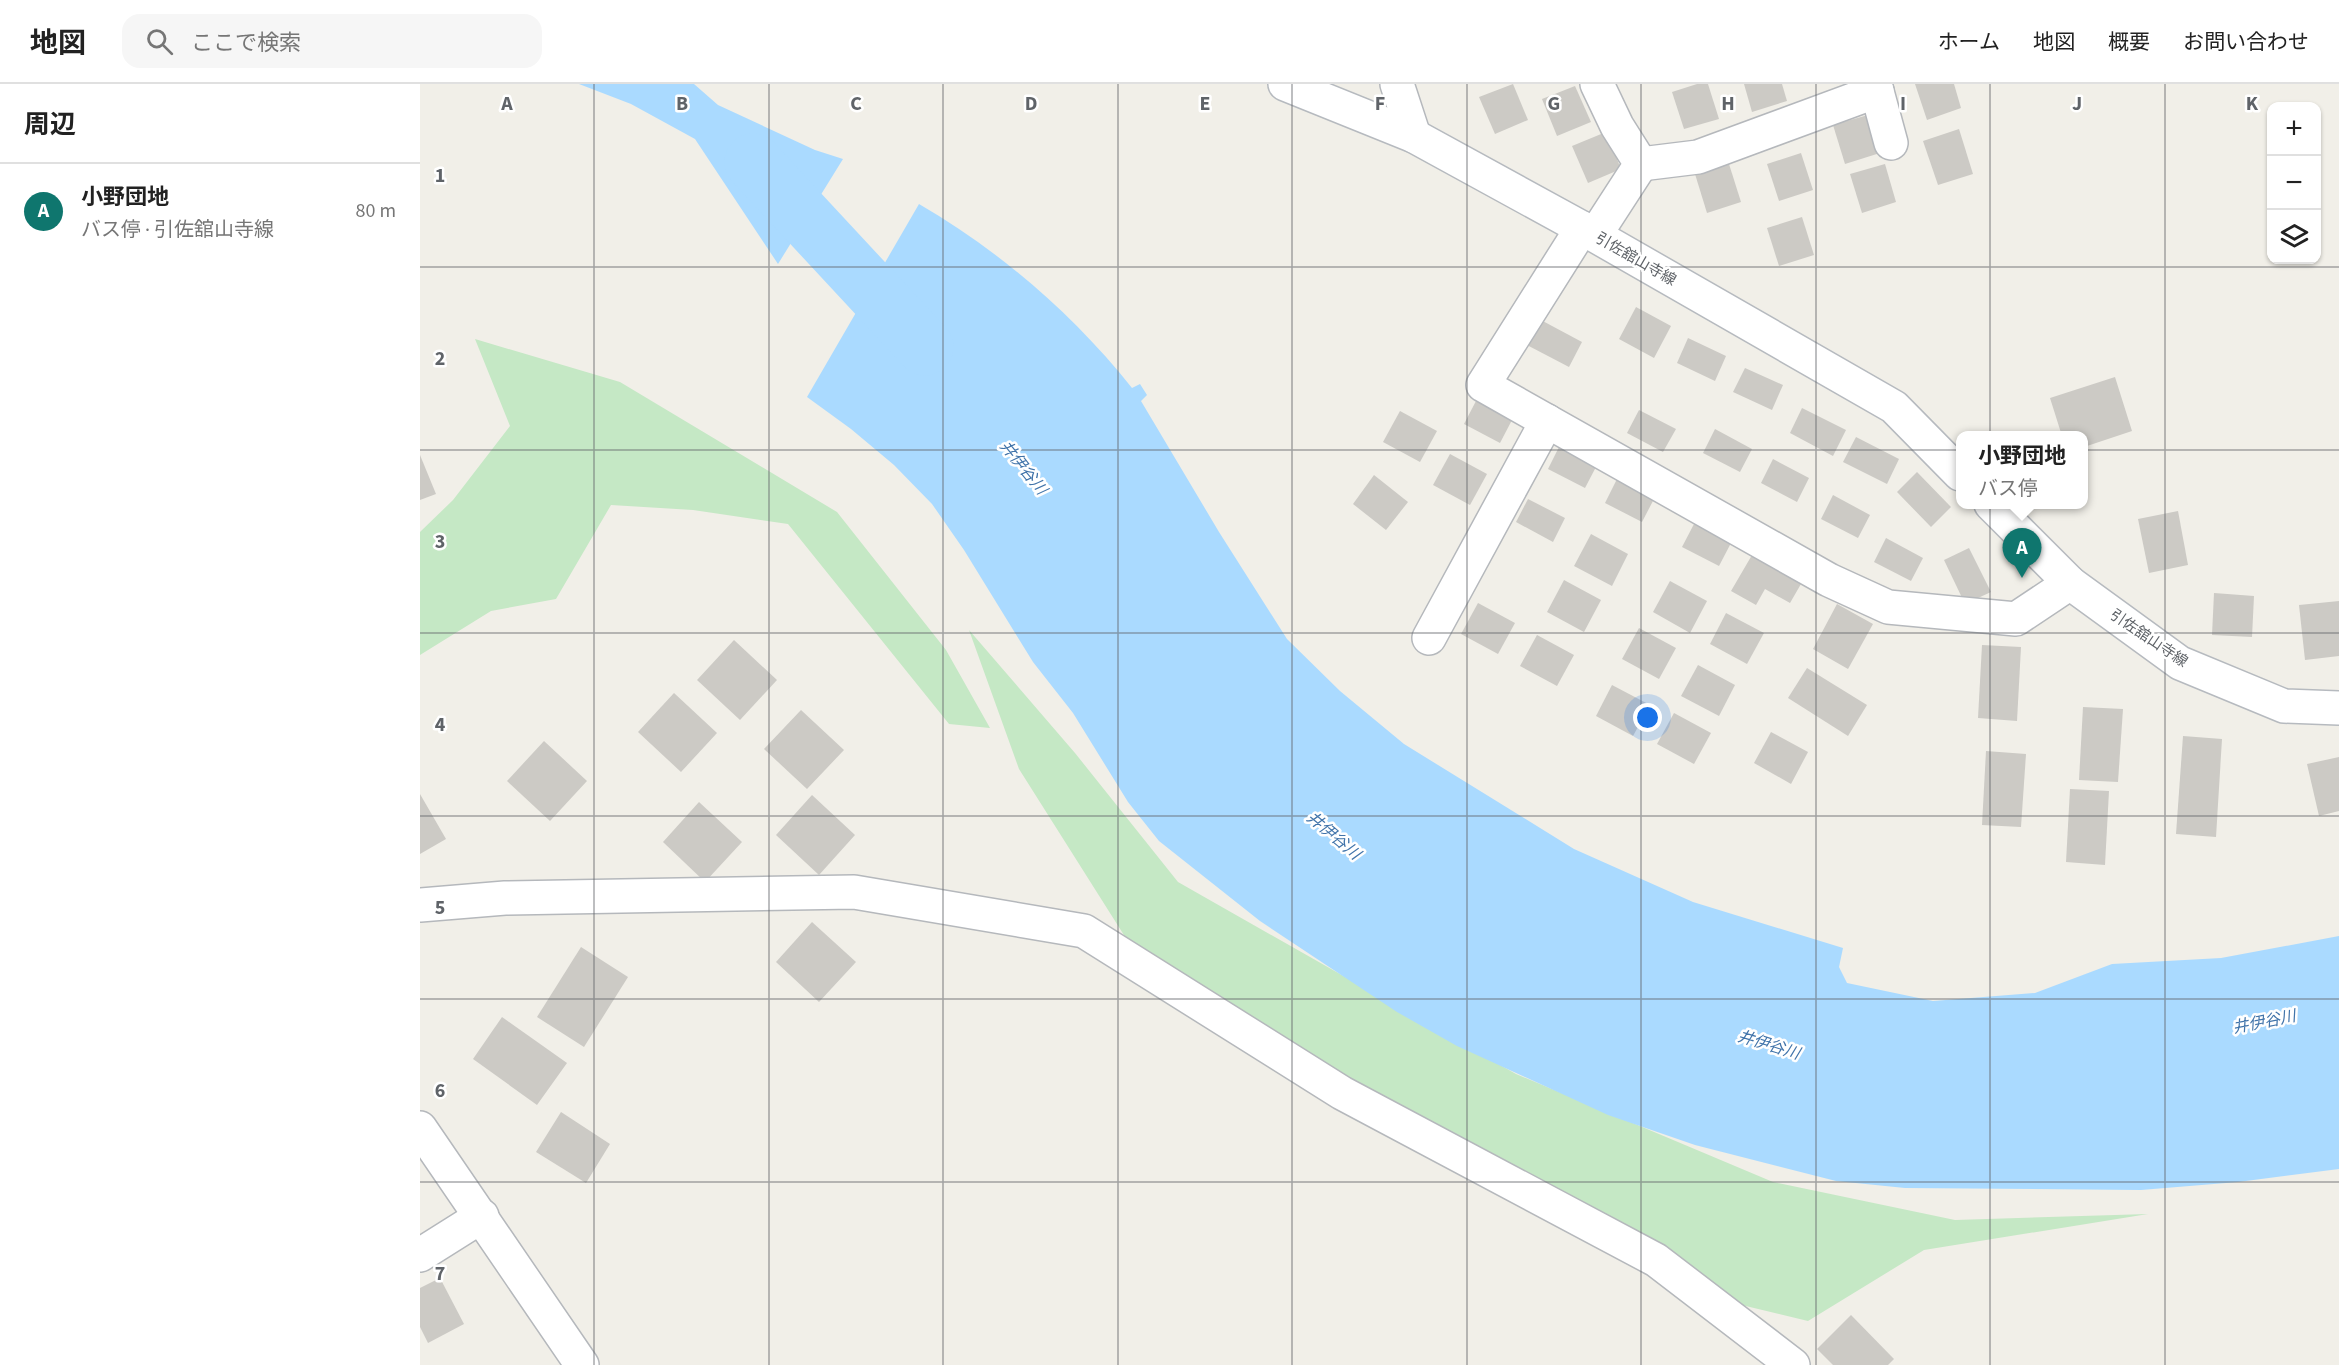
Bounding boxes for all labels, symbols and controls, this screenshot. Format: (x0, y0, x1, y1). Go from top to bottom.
search box (122, 14, 542, 68)
text: 地図 (30, 23, 86, 63)
icon: search (143, 25, 176, 58)
text: ここで検索 (191, 27, 301, 59)
text: ホーム (1938, 27, 2000, 57)
text: 地図 (2033, 27, 2075, 57)
text: 概要 (2108, 27, 2150, 57)
text: お問い合わせ (2183, 27, 2309, 57)
text: A (500, 90, 513, 118)
text: B (676, 90, 688, 118)
text: C (850, 90, 862, 118)
text: D (1025, 90, 1037, 118)
text: E (1200, 90, 1210, 118)
text: F (1375, 90, 1385, 118)
text: G (1548, 90, 1560, 118)
text: H (1721, 90, 1735, 118)
text: I (1900, 90, 1906, 118)
text: J (2072, 90, 2082, 118)
text: K (2246, 90, 2259, 118)
map controls (2267, 102, 2321, 264)
button: + (2267, 102, 2321, 156)
text: 周辺 (24, 106, 76, 143)
button: − (2267, 156, 2321, 210)
text: 1 (435, 162, 445, 190)
text: 小野団地 (81, 181, 169, 213)
text: A (38, 197, 49, 225)
text: 80 m (356, 197, 396, 225)
button: layers (2267, 210, 2321, 264)
text: バス停 · 引佐舘山寺線 (81, 216, 274, 244)
street label: 引佐舘山寺線 (1592, 228, 1680, 291)
text: 2 (435, 345, 445, 373)
popup (1956, 431, 2088, 509)
water label: 井伊谷川 (995, 436, 1053, 501)
text: 小野団地 (1978, 440, 2066, 472)
text: バス停 (1978, 475, 2038, 503)
text: 3 (435, 528, 445, 556)
pin: A (2002, 528, 2042, 578)
street label: 引佐舘山寺線 (2106, 605, 2192, 672)
your location (1633, 703, 1662, 732)
text: 4 (435, 711, 446, 739)
water label: 井伊谷川 (1302, 807, 1366, 866)
text: 5 (435, 894, 445, 922)
water label: 井伊谷川 (2231, 1005, 2300, 1039)
water label: 井伊谷川 (1735, 1025, 1804, 1065)
text: 6 (435, 1077, 445, 1105)
text: 7 (435, 1260, 445, 1288)

